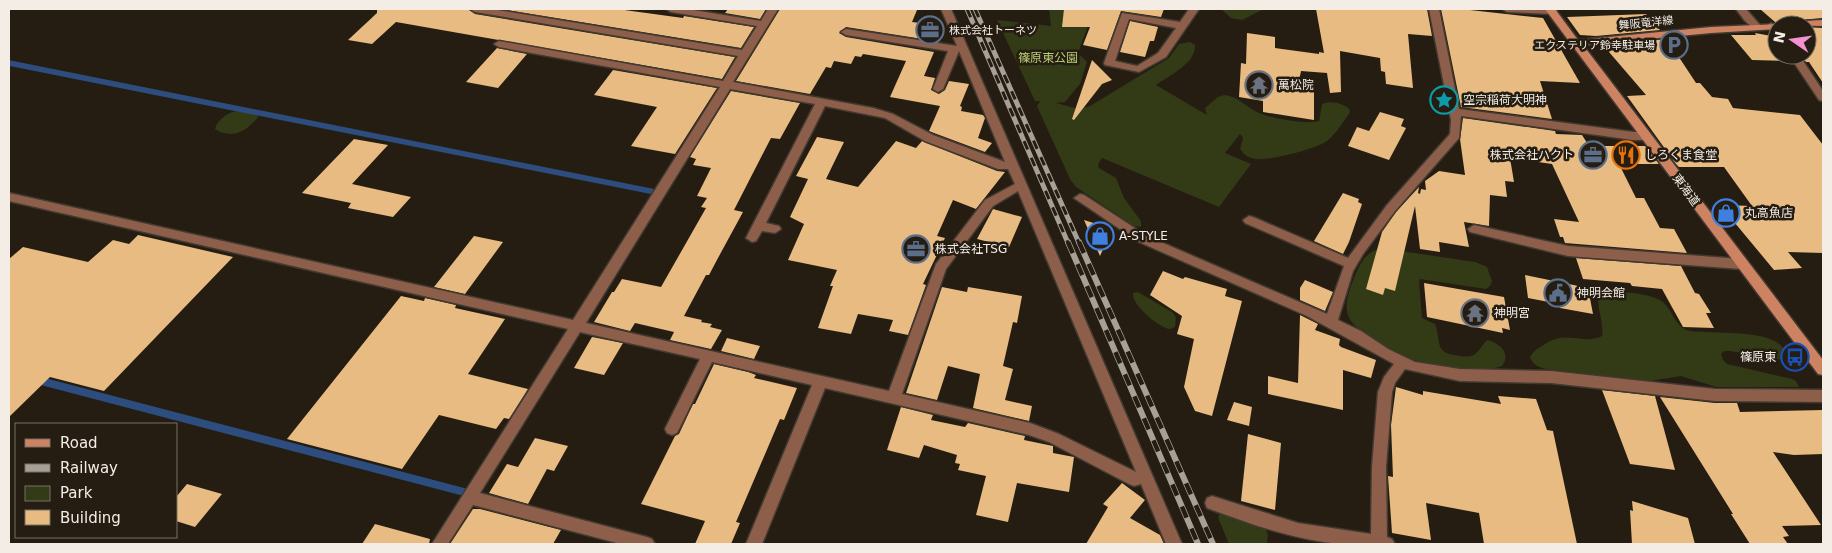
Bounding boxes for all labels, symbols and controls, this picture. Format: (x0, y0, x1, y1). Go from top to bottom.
street label: 舞阪竜洋線 (1618, 14, 1674, 32)
office icon: 株式会社トーネツ (915, 15, 945, 45)
north arrow (1767, 15, 1817, 65)
place label: 株式会社トーネツ (949, 24, 1037, 37)
parking icon: エクステリア鈴幸駐車場 (1659, 30, 1689, 60)
text: N (1770, 30, 1788, 45)
place label: エクステリア鈴幸駐車場 (1534, 39, 1655, 52)
park label: 篠原東公園 (1018, 51, 1078, 65)
temple icon: 萬松院 (1244, 70, 1274, 100)
place label: 萬松院 (1278, 78, 1314, 92)
place icon: 空宗稲荷大明神 (1429, 85, 1459, 115)
place label: 空宗稲荷大明神 (1463, 93, 1547, 107)
office icon: 株式会社ハクト (1578, 140, 1608, 170)
restaurant icon: しろくま食堂 (1611, 140, 1641, 170)
place label: 株式会社ハクト (1490, 148, 1574, 162)
place label: しろくま食堂 (1645, 148, 1717, 162)
street label: 東海道 (1670, 171, 1702, 209)
shop icon: 丸高魚店 (1711, 198, 1741, 228)
place label: 丸高魚店 (1745, 206, 1793, 220)
shop icon: A-STYLE (1085, 221, 1115, 251)
place label: A-STYLE (1119, 229, 1168, 243)
office icon: 株式会社TSG (901, 234, 931, 264)
place label: 株式会社TSG (935, 242, 1007, 256)
public building icon: 神明会館 (1543, 278, 1573, 308)
place label: 神明会館 (1577, 286, 1625, 300)
temple icon: 神明宮 (1460, 298, 1490, 328)
place label: 神明宮 (1494, 306, 1530, 320)
bus stop icon: 篠原東 (1780, 342, 1810, 372)
place label: 篠原東 (1740, 350, 1776, 364)
legend (15, 423, 178, 538)
text: Road (60, 434, 98, 452)
text: Railway (60, 459, 118, 477)
text: Park (60, 484, 93, 502)
text: Building (60, 509, 121, 527)

